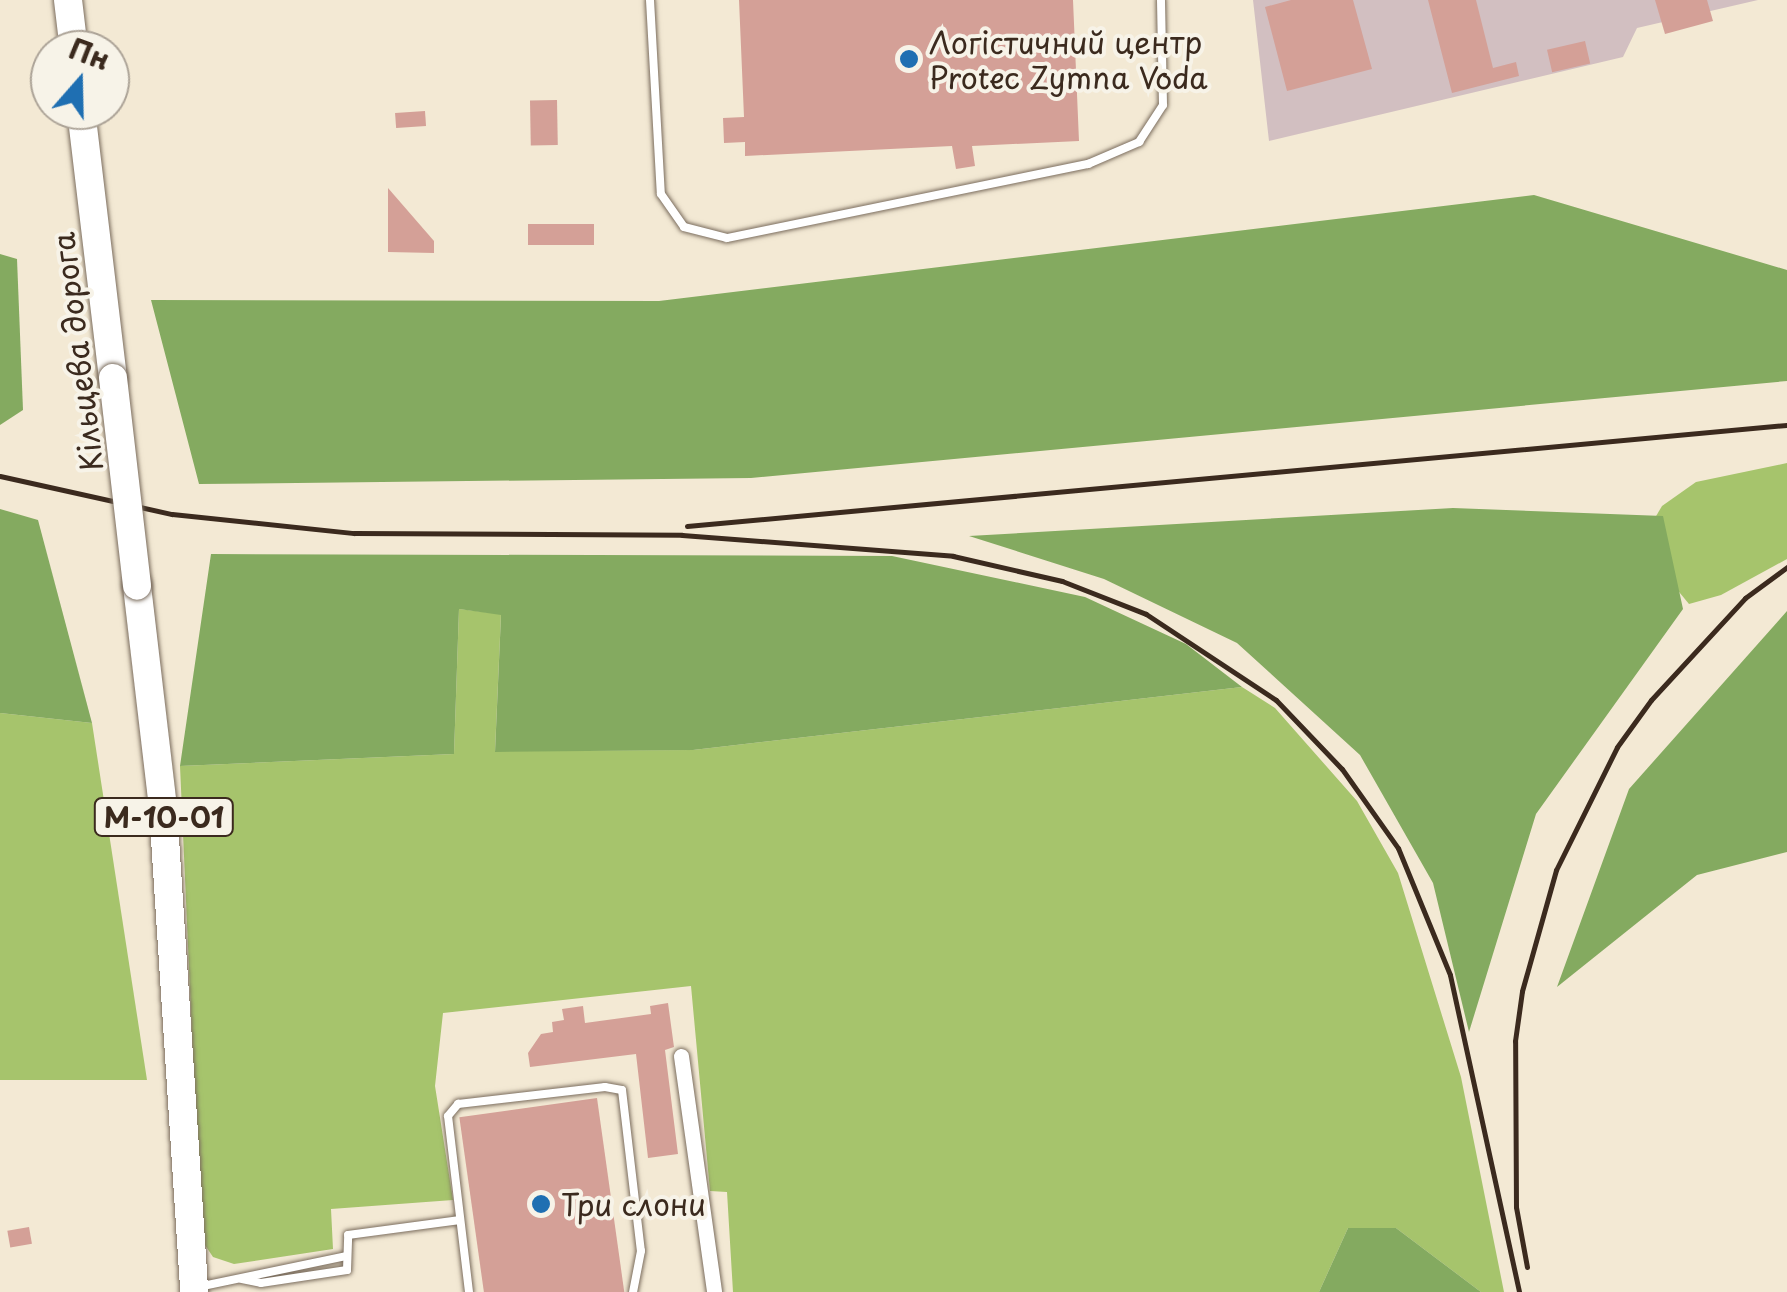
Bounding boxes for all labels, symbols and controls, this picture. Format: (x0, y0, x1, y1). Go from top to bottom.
place label: Логістичний центр Protec Zymna Voda (929, 24, 1211, 94)
text: Пн (63, 26, 116, 80)
north arrow (30, 30, 130, 130)
marker: Логістичний центр Protec Zymna Voda (898, 48, 920, 70)
street label: Кільцева дорога (44, 230, 110, 474)
road number: М-10-01 (91, 794, 236, 840)
place label: Три слони (561, 1186, 709, 1222)
marker: Три слони (530, 1193, 552, 1215)

